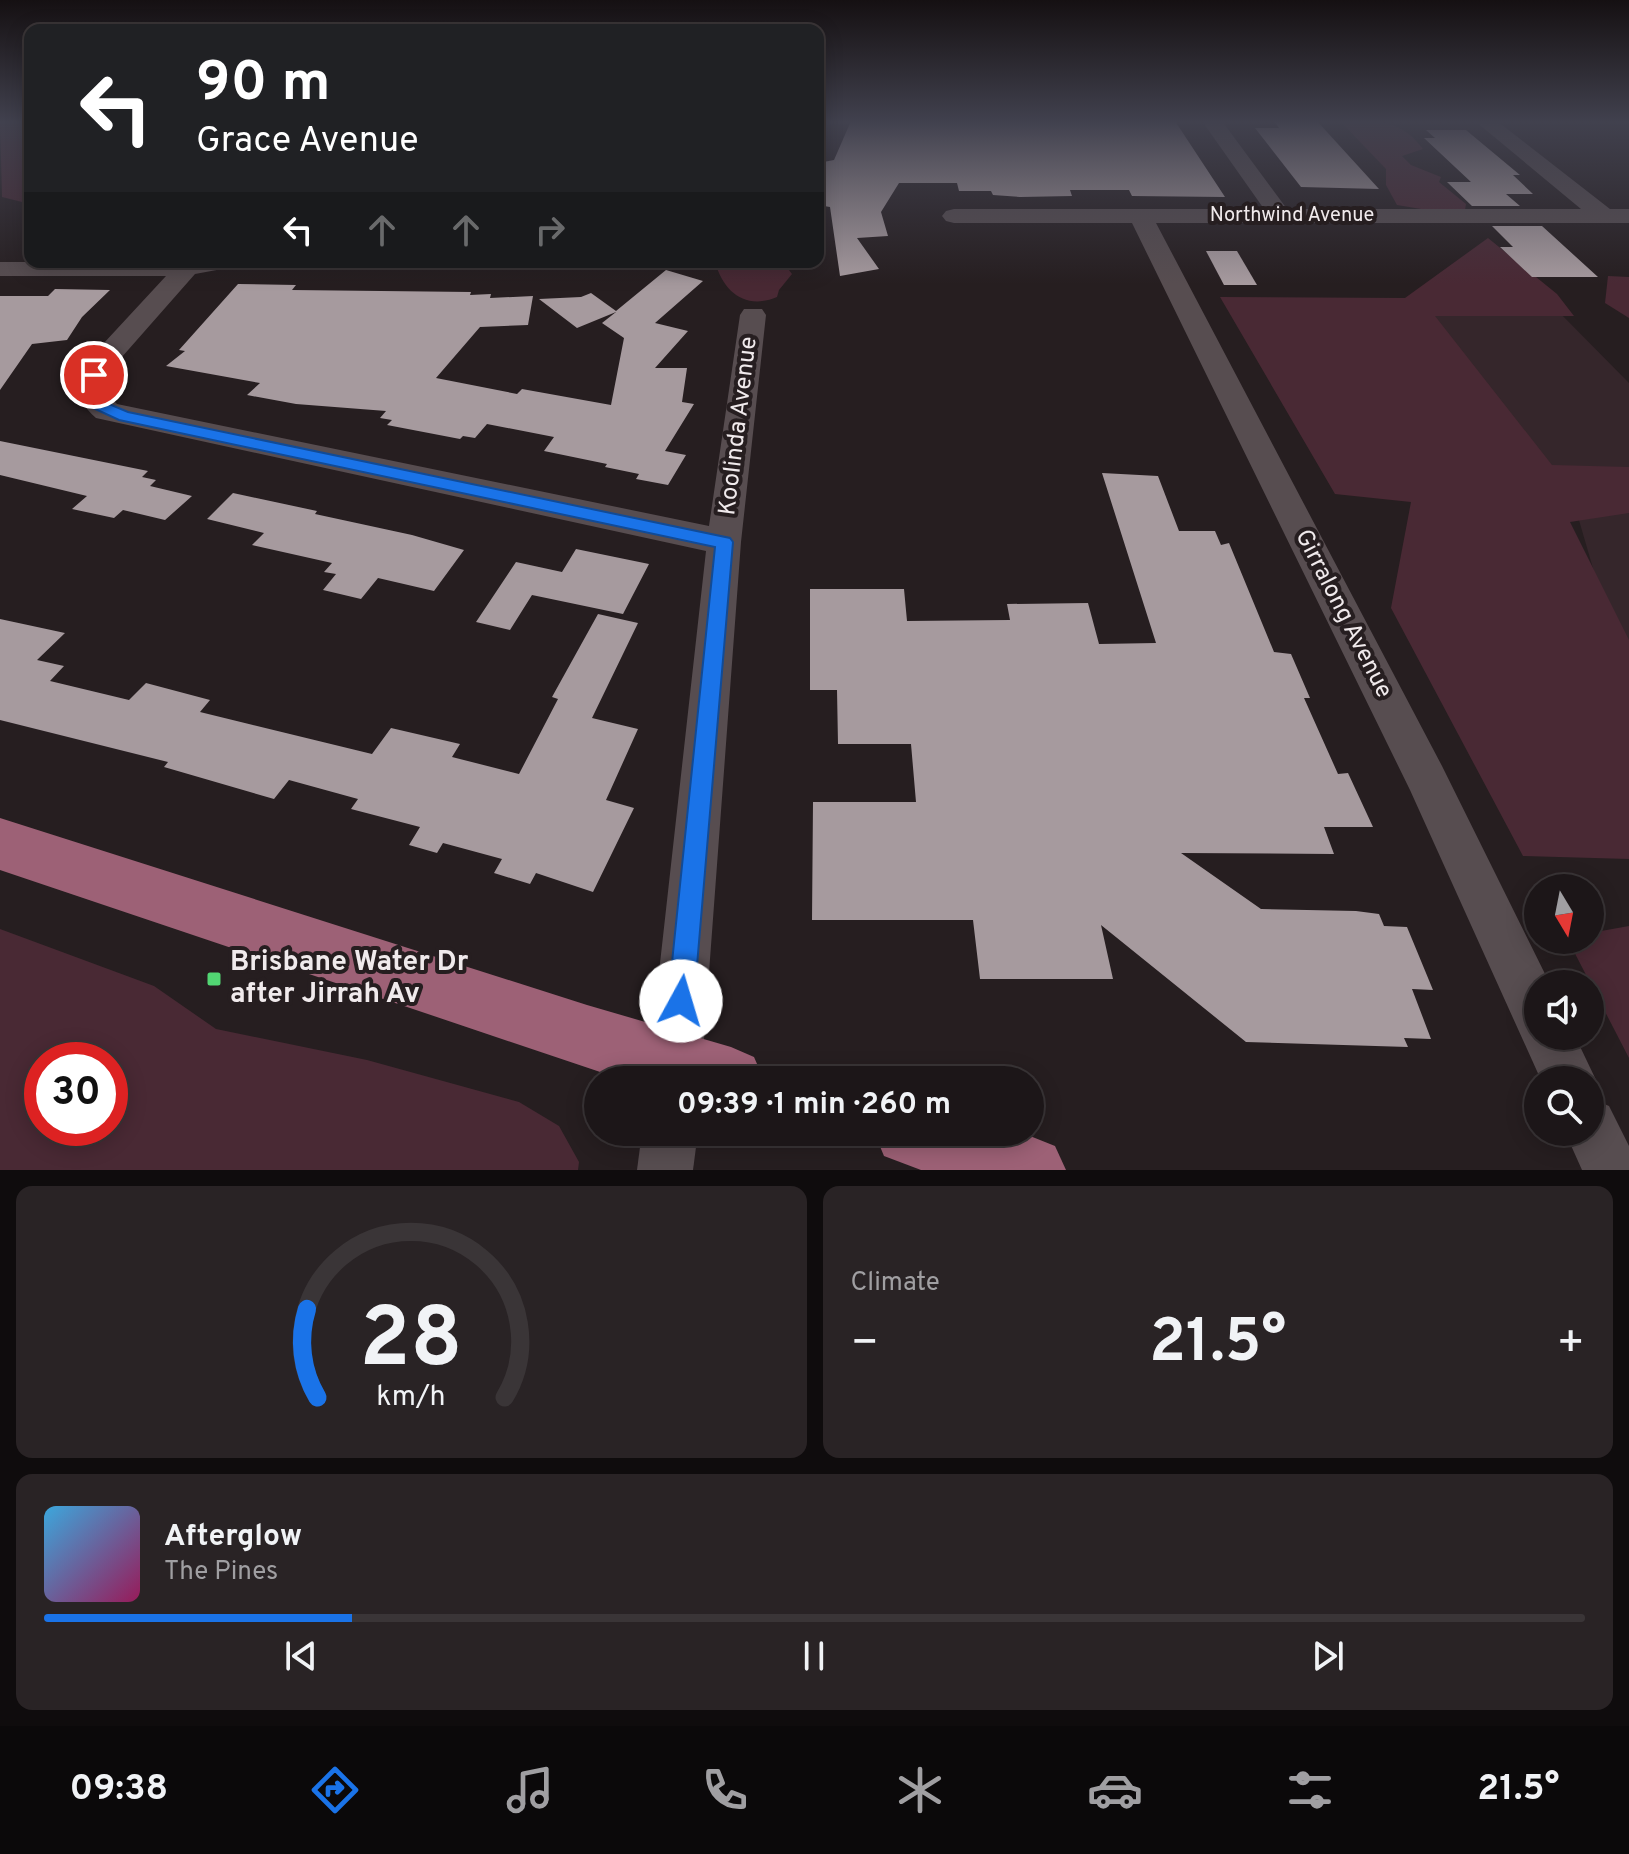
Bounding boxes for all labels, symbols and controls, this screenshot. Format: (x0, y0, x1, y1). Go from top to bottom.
text: 90 m (196, 50, 331, 120)
icon: left (64, 56, 168, 160)
text: Grace Avenue (196, 119, 419, 165)
street label: Northwind Avenue (1210, 203, 1374, 229)
icon: left (276, 208, 320, 252)
icon: ahead (360, 208, 404, 252)
icon: ahead (444, 208, 488, 252)
icon: right (528, 208, 572, 252)
street label: Koolinda Avenue (713, 335, 765, 517)
pin (60, 341, 128, 409)
icon: arrive (72, 353, 116, 397)
street label: Girralong Avenue (1288, 525, 1398, 703)
north arrow (1524, 874, 1604, 954)
map controls (1524, 874, 1604, 1146)
place label: Brisbane Water Dr after Jirrah Av (230, 945, 469, 1013)
position arrow (639, 959, 723, 1043)
marker: Brisbane Water Dr after Jirrah Av (205, 970, 223, 988)
button: sound (1524, 970, 1604, 1050)
speed limit sign: 30 (24, 1042, 128, 1146)
button: search (1524, 1066, 1604, 1146)
text: 09:39 · 1 min · 260 m (677, 1087, 951, 1124)
text: Climate (851, 1267, 940, 1300)
text: 28 (360, 1291, 463, 1396)
text: 21.5° (1149, 1307, 1286, 1383)
text: − (851, 1317, 879, 1373)
text: + (1557, 1317, 1585, 1373)
text: km/h (377, 1380, 446, 1416)
text: Afterglow (164, 1519, 302, 1556)
text: The Pines (164, 1556, 278, 1589)
icon: previous (279, 1634, 323, 1678)
icon: pause (792, 1634, 836, 1678)
icon: next (1306, 1634, 1350, 1678)
icon: directions (307, 1762, 363, 1818)
icon: music (502, 1762, 558, 1818)
icon: phone (697, 1762, 753, 1818)
icon: climate (892, 1762, 948, 1818)
icon: car (1087, 1762, 1143, 1818)
icon: filters (1282, 1762, 1338, 1818)
text: 09:38 (69, 1767, 168, 1813)
text: 21.5° (1477, 1767, 1559, 1813)

